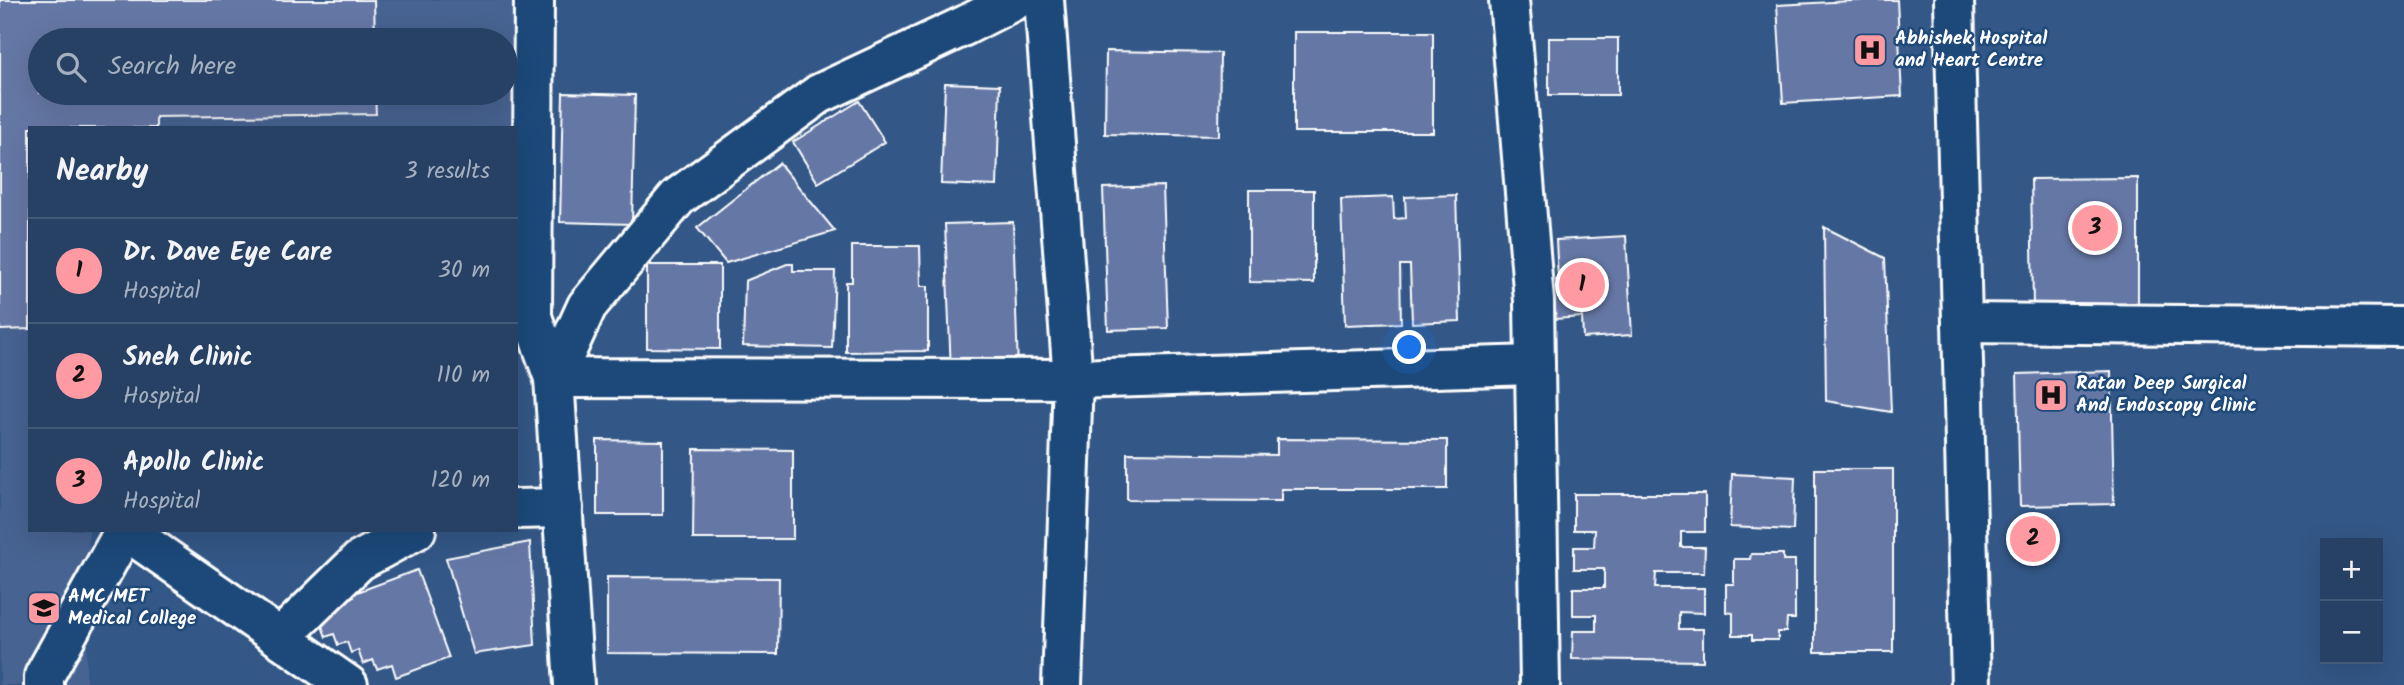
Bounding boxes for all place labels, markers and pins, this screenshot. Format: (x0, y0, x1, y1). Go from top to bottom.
place label: Abhishek Hospital and Heart Centre (1895, 24, 2048, 76)
hospital icon: Abhishek Hospital and Heart Centre (1851, 31, 1889, 69)
pin: 3 (2072, 202, 2118, 254)
pin: 1 (1559, 259, 1605, 311)
place label: Ratan Deep Surgical And Endoscopy Clinic (2076, 369, 2257, 421)
hospital icon: Ratan Deep Surgical And Endoscopy Clinic (2032, 376, 2070, 414)
pin: 2 (2010, 513, 2056, 565)
place label: AMC MET Medical College (68, 582, 196, 634)
school or university icon: AMC MET Medical College (25, 589, 63, 627)

